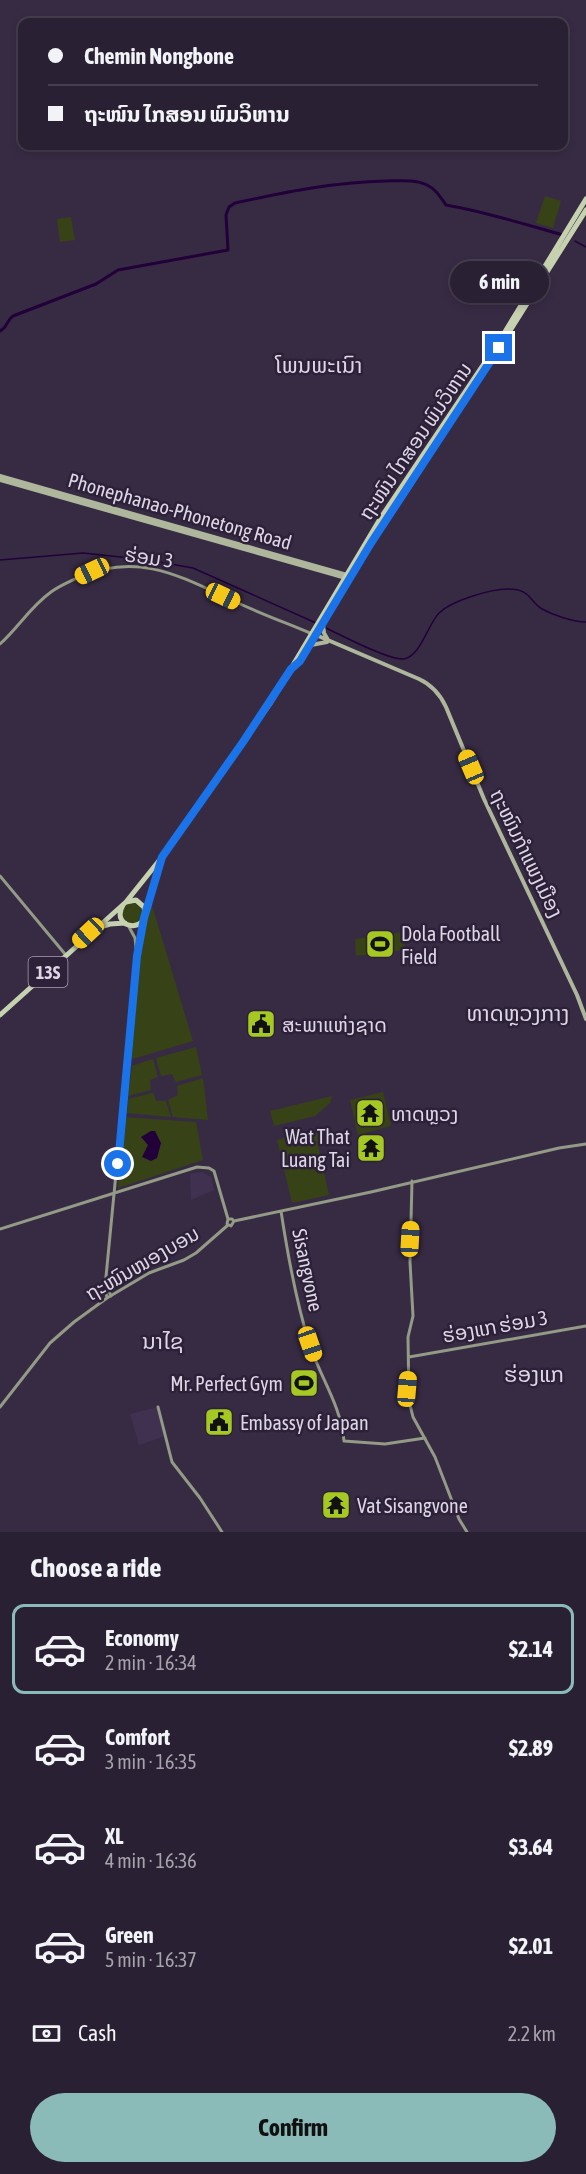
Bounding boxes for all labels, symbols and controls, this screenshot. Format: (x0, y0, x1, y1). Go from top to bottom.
text: Chemin Nongbone (84, 43, 234, 69)
text: ຖະໜົນ ໄກສອນ ພົມວິຫານ (84, 101, 290, 127)
callout: 6 min (450, 261, 548, 303)
text: 6 min (479, 270, 520, 293)
route end (485, 334, 512, 361)
district label: ໂພນພະເນົາ (275, 352, 362, 378)
street label: ຖະໜົນ ໄກສອນ ພົມວິຫານ (354, 358, 476, 524)
street label: Phonephanao-Phonetong Road (66, 468, 294, 554)
street label: ຮ່ອມ 3 (123, 542, 175, 572)
car (72, 555, 112, 587)
car (203, 580, 243, 612)
car (456, 747, 486, 787)
street label: ຖະໜົນກຳແພງເມືອງ (486, 785, 568, 921)
car (69, 914, 107, 952)
place label: Dola Football Field (401, 922, 501, 968)
sports icon: Dola Football Field (364, 928, 396, 960)
road number: 13S (28, 957, 68, 987)
district label: ທາດຫຼວງກາງ (467, 1000, 569, 1026)
public building icon: ສະພາແຫ່ງຊາດ (245, 1008, 277, 1040)
place label: ສະພາແຫ່ງຊາດ (282, 1013, 387, 1036)
temple icon: ທາດຫຼວງ (354, 1097, 386, 1129)
place label: ທາດຫຼວງ (391, 1102, 458, 1125)
place label: Wat That Luang Tai (281, 1125, 350, 1171)
temple icon: Wat That Luang Tai (355, 1132, 387, 1164)
route start (104, 1150, 131, 1177)
street label: ຖະໜົນໜອງບອນ (81, 1221, 203, 1305)
car (400, 1221, 420, 1257)
street label: Sisangvone (288, 1227, 328, 1313)
street label: ຮ່ອງແກ ຮ່ອມ 3 (441, 1305, 549, 1347)
car (296, 1324, 324, 1364)
district label: ນາໄຊ (142, 1328, 184, 1354)
district label: ຮ່ອງແກ (504, 1361, 564, 1387)
sports icon: Mr. Perfect Gym (288, 1367, 320, 1399)
car (396, 1370, 418, 1408)
place label: Mr. Perfect Gym (170, 1372, 283, 1395)
public building icon: Embassy of Japan (203, 1406, 235, 1438)
place label: Embassy of Japan (240, 1411, 369, 1434)
temple icon: Vat Sisangvone (320, 1489, 352, 1521)
place label: Vat Sisangvone (357, 1494, 468, 1517)
text: Choose a ride (30, 1552, 162, 1583)
icon: car (33, 1622, 87, 1676)
text: Economy (105, 1625, 179, 1651)
text: $2.14 (509, 1636, 553, 1662)
text: 2 min · 16:34 (105, 1651, 197, 1674)
icon: car (33, 1721, 87, 1775)
text: Comfort (105, 1724, 170, 1750)
text: $2.89 (509, 1735, 553, 1761)
text: 3 min · 16:35 (105, 1750, 197, 1773)
icon: car (33, 1820, 87, 1874)
text: XL (105, 1823, 123, 1849)
text: $3.64 (509, 1834, 553, 1860)
text: 4 min · 16:36 (105, 1849, 197, 1872)
icon: car (33, 1919, 87, 1973)
text: Green (105, 1922, 154, 1948)
text: $2.01 (509, 1933, 553, 1959)
text: 5 min · 16:37 (105, 1948, 197, 1971)
icon: cash (30, 2017, 63, 2050)
text: Cash (78, 2020, 117, 2046)
text: 2.2 km (508, 2022, 556, 2045)
button: Confirm (30, 2093, 556, 2162)

